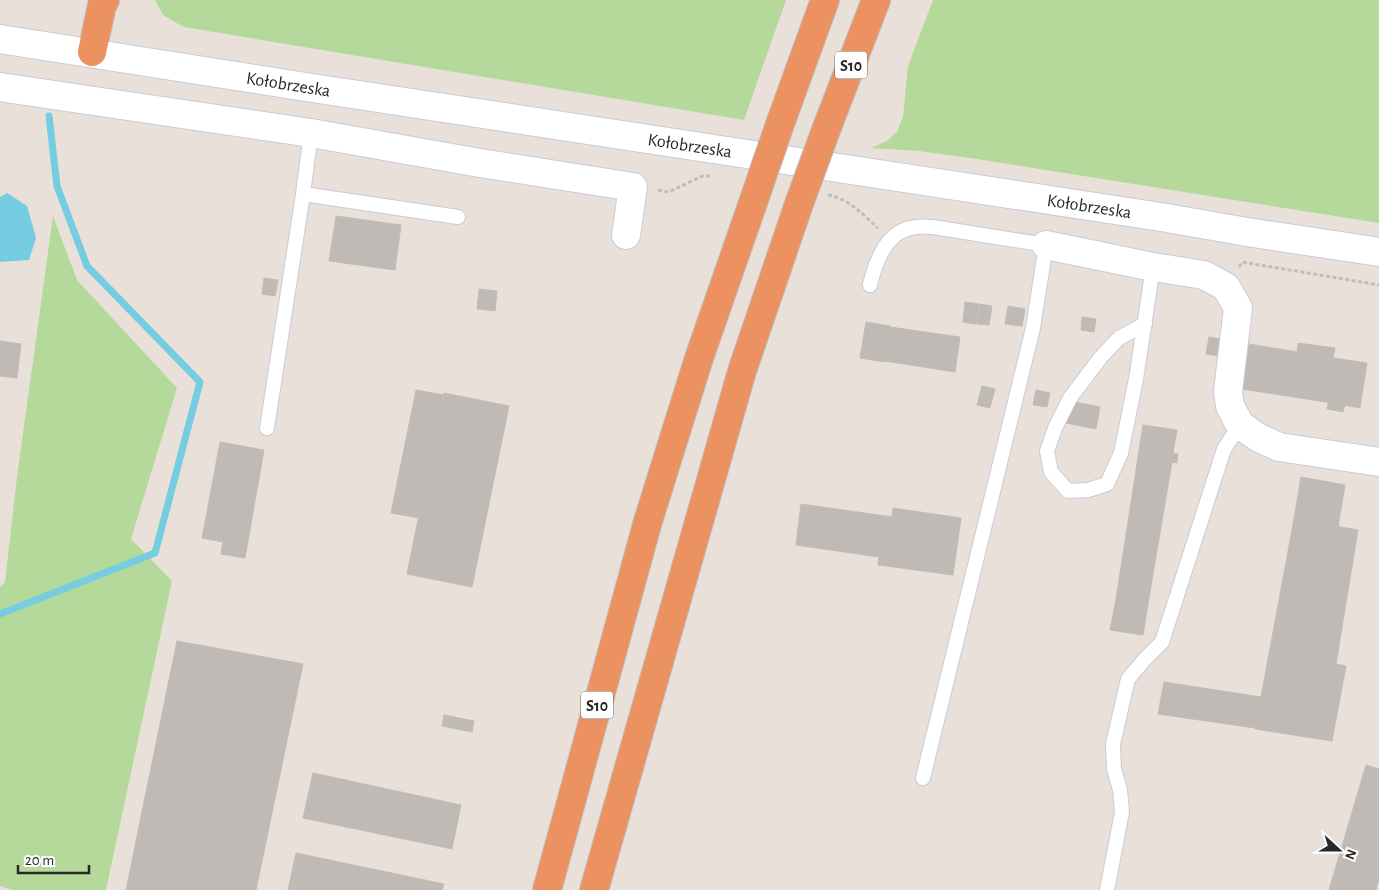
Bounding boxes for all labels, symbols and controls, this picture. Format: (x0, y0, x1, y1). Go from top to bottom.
road number: S10 (835, 52, 867, 78)
street label: Kołobrzeska (245, 70, 332, 101)
street label: Kołobrzeska (646, 131, 733, 162)
street label: Kołobrzeska (1046, 192, 1133, 222)
road number: S10 (581, 692, 613, 718)
north arrow (1314, 825, 1364, 875)
scale bar (18, 842, 89, 874)
text: N (1342, 847, 1358, 861)
text: 20 m (25, 853, 54, 868)

